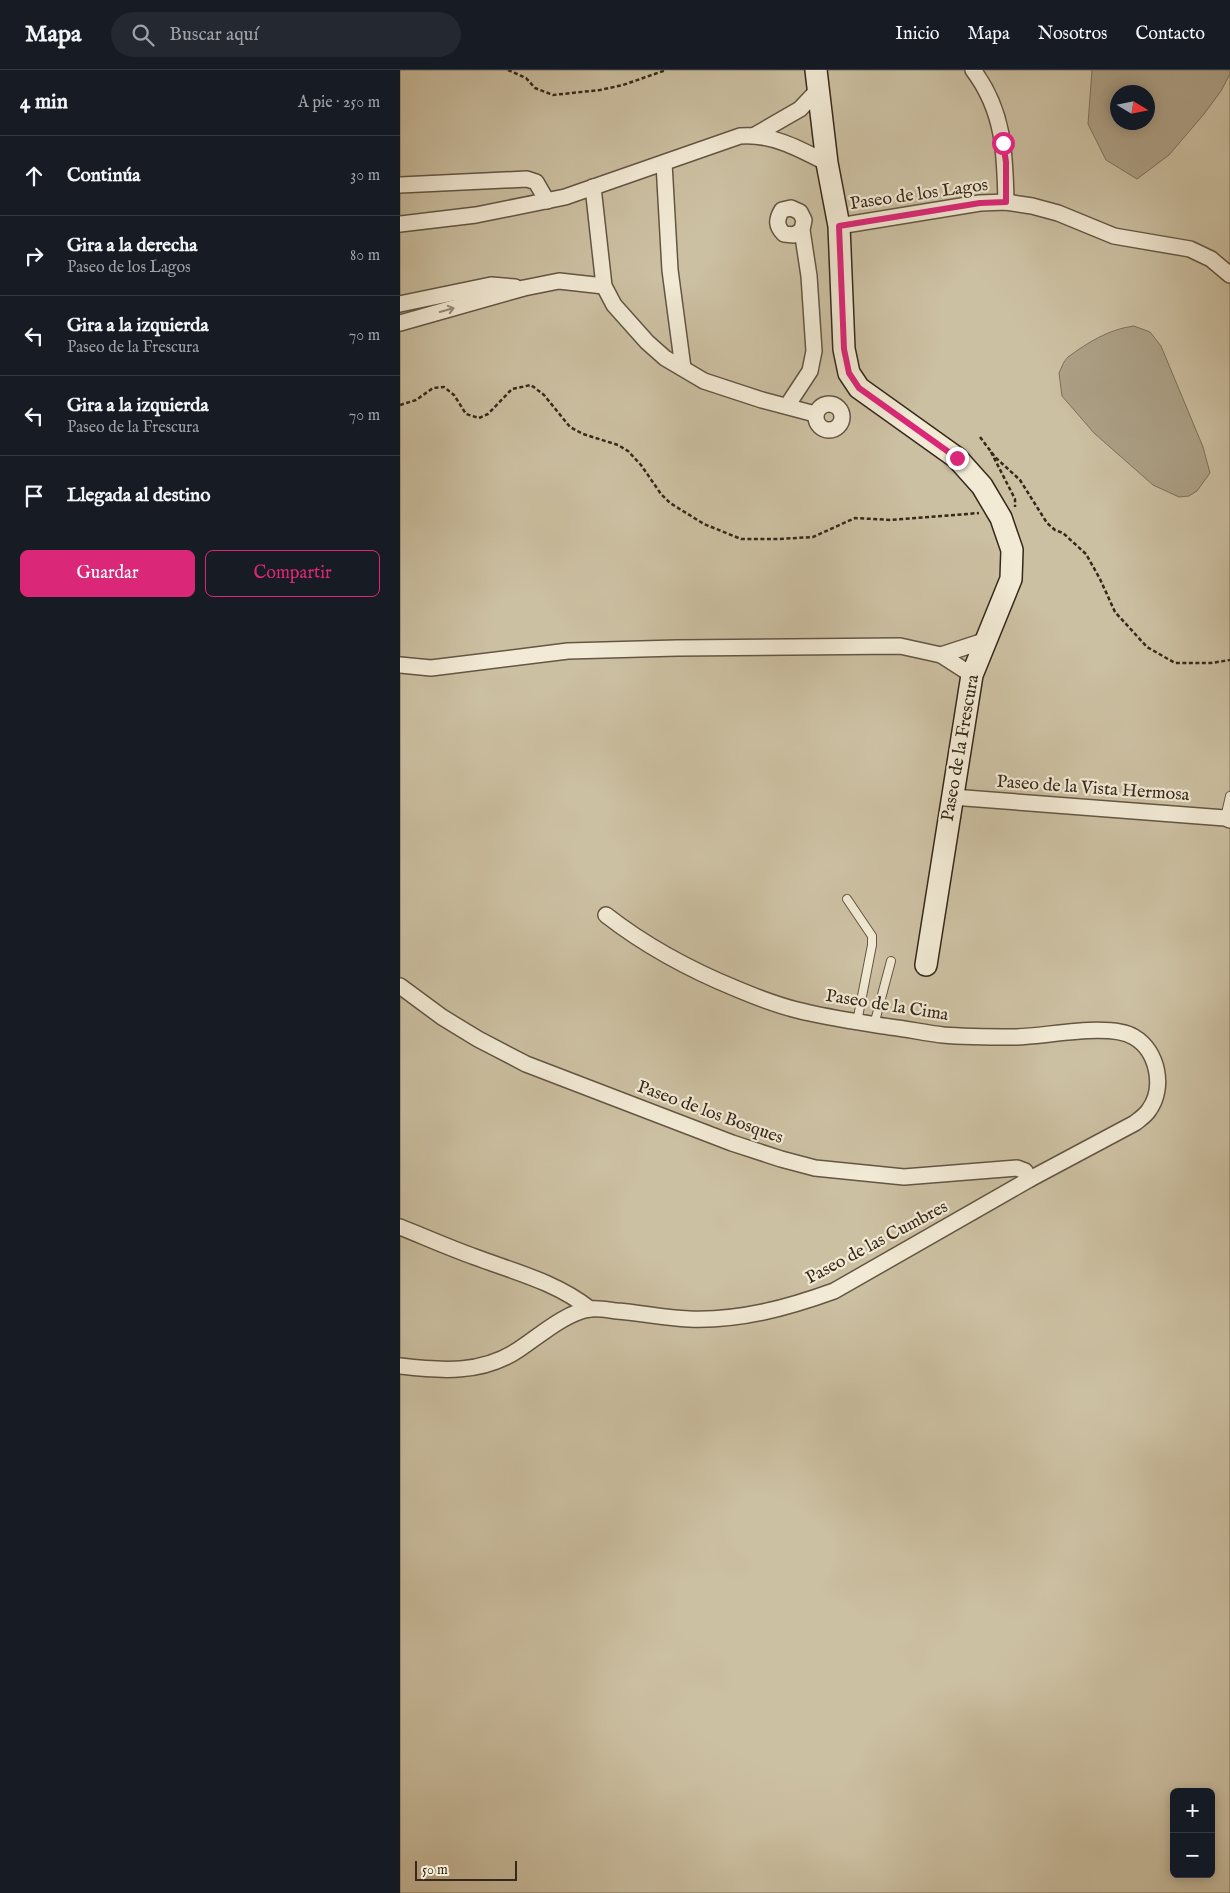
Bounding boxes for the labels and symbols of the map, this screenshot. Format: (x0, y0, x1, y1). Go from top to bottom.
north arrow (1110, 85, 1155, 130)
route start (992, 132, 1015, 155)
street label: Paseo de los Lagos (848, 174, 990, 216)
one-way arrow (438, 304, 454, 314)
route end (946, 447, 969, 470)
street label: Paseo de la Frescura (937, 673, 985, 823)
street label: Paseo de la Vista Hermosa (996, 771, 1190, 807)
street label: Paseo de la Cima (824, 985, 950, 1027)
street label: Paseo de los Bosques (634, 1076, 786, 1150)
street label: Paseo de las Cumbres (802, 1196, 952, 1290)
scale bar (415, 1858, 518, 1881)

